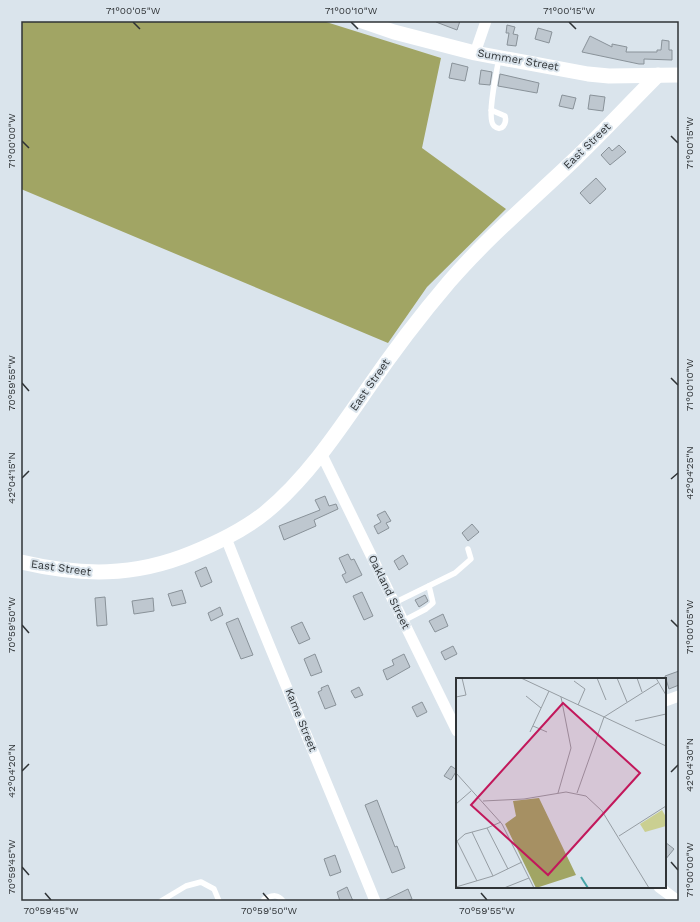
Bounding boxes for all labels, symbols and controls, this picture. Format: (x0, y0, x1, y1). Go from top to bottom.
text: 71°00'05"W (106, 5, 161, 16)
text: 71°00'10"W (325, 5, 378, 16)
text: 71°00'15"W (543, 5, 596, 16)
street label: Summer Street (476, 46, 560, 74)
text: 71°00'00"W (6, 113, 17, 168)
text: 71°00'15"W (684, 116, 695, 169)
street label: East Street (561, 120, 614, 172)
text: 70°59'55"W (6, 355, 17, 411)
street label: East Street (347, 356, 393, 414)
text: 71°00'10"W (684, 358, 695, 411)
text: 42°04'25"N (684, 446, 695, 500)
text: 42°04'15"N (6, 452, 17, 504)
street label: Oakland Street (365, 553, 413, 632)
street label: East Street (30, 557, 92, 579)
text: 70°59'50"W (6, 596, 17, 653)
text: 71°00'05"W (684, 599, 695, 654)
inset map (456, 678, 666, 888)
street label: Kame Street (282, 687, 320, 754)
text: 42°04'30"N (684, 738, 695, 792)
text: 42°04'20"N (6, 744, 17, 798)
text: 70°59'45"W (6, 839, 17, 895)
text: 71°00'00"W (684, 842, 695, 897)
text: 70°59'45"W (23, 905, 79, 916)
text: 70°59'50"W (241, 905, 298, 916)
text: 70°59'55"W (459, 905, 515, 916)

